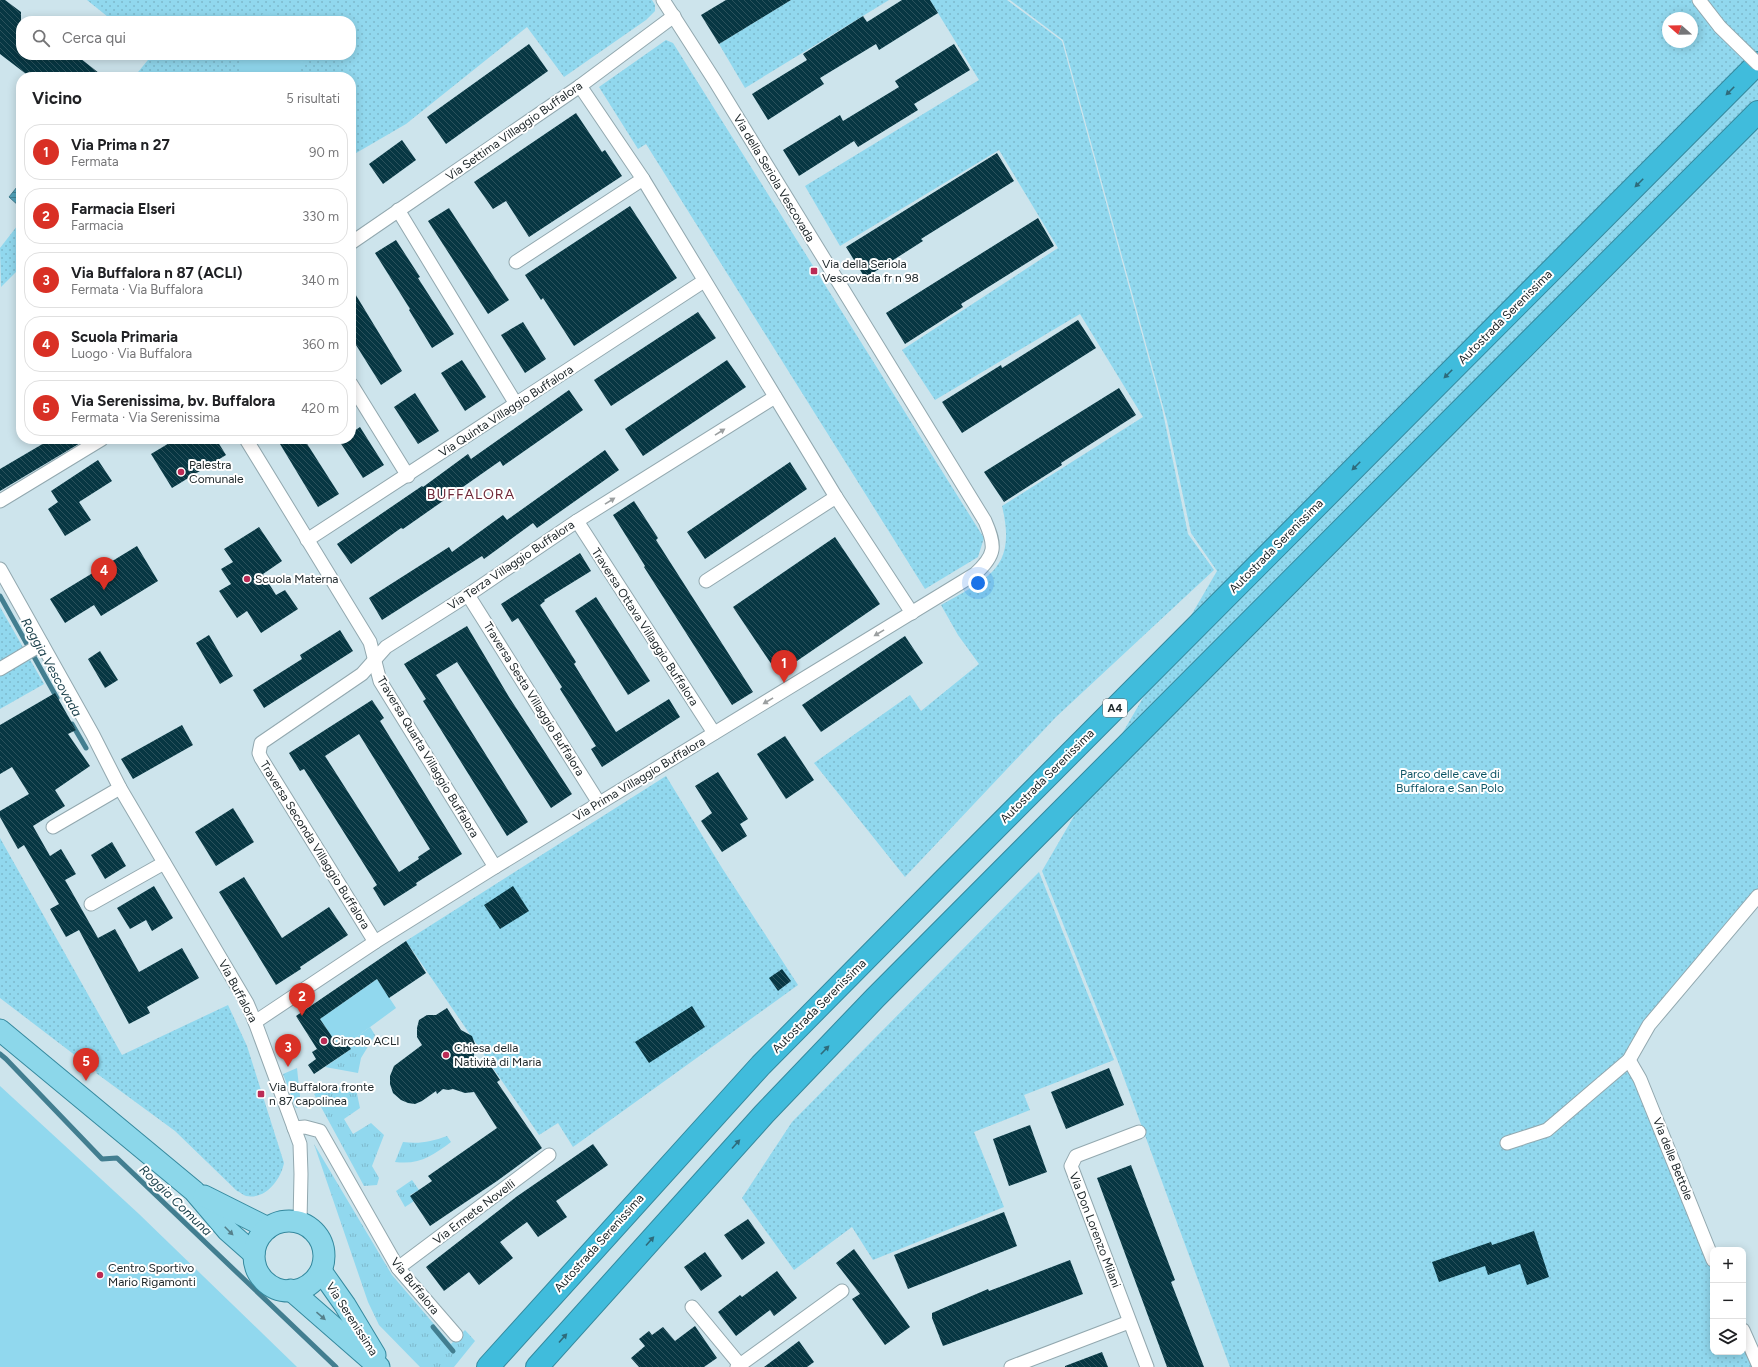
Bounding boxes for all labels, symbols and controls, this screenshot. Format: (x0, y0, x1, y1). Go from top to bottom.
north arrow (1662, 12, 1698, 48)
search box (16, 16, 356, 60)
icon: search (30, 27, 52, 49)
text: Cerca qui (62, 29, 126, 47)
street label: Via Settima Villaggio Buffalora (443, 78, 585, 184)
one-way arrow (1726, 86, 1735, 96)
text: Vicino (32, 88, 82, 108)
text: 5 risultati (286, 91, 340, 106)
street label: Via della Seriola Vescovada (730, 112, 818, 244)
text: Via Prima n 27 (71, 136, 170, 154)
text: 1 (43, 145, 49, 160)
text: 90 m (309, 145, 339, 160)
text: Fermata (71, 154, 119, 169)
one-way arrow (1634, 178, 1644, 188)
text: Farmacia Elseri (71, 200, 175, 218)
text: 2 (42, 209, 50, 224)
text: 330 m (302, 209, 339, 224)
text: Farmacia (71, 218, 123, 233)
place label: Via della Seriola Vescovada fr n 98 (822, 257, 919, 285)
text: Via Buffalora n 87 (ACLI) (71, 264, 243, 282)
marker: Via della Seriola Vescovada fr n 98 (809, 266, 819, 276)
street label: Autostrada Serenissima (1455, 267, 1555, 367)
text: 3 (42, 273, 50, 288)
text: 340 m (301, 273, 339, 288)
text: Fermata · Via Buffalora (71, 282, 203, 297)
text: Scuola Primaria (71, 328, 178, 346)
text: 4 (42, 337, 50, 352)
text: 360 m (302, 337, 339, 352)
text: Luogo · Via Buffalora (71, 346, 192, 361)
street label: Via Quinta Villaggio Buffalora (436, 362, 576, 460)
one-way arrow (1443, 369, 1453, 379)
text: Via Serenissima, bv. Buffalora (71, 392, 275, 410)
text: 5 (42, 401, 50, 416)
text: 420 m (301, 401, 339, 416)
text: Fermata · Via Serenissima (71, 410, 220, 425)
one-way arrow (715, 428, 725, 436)
place label: Palestra Comunale (189, 458, 244, 486)
one-way arrow (1351, 461, 1361, 471)
marker: Palestra Comunale (176, 467, 186, 477)
district label: BUFFALORA (427, 486, 515, 503)
street label: Autostrada Serenissima (1226, 496, 1326, 596)
one-way arrow (604, 497, 616, 504)
street label: Via Terza Villaggio Buffalora (445, 517, 577, 613)
street label: Traversa Ottava Villaggio Buffalora (589, 546, 701, 708)
pin: 4 (91, 557, 117, 590)
place label: Scuola Materna (255, 572, 338, 586)
your location (968, 573, 988, 593)
marker: Scuola Materna (242, 574, 252, 584)
water label: Roggia Vescovada (18, 615, 85, 720)
street label: Traversa Sesta Villaggio Buffalora (481, 620, 587, 778)
one-way arrow (873, 630, 885, 637)
pin: 1 (771, 650, 797, 683)
street label: Traversa Quarta Villaggio Buffalora (374, 674, 482, 840)
one-way arrow (762, 697, 774, 704)
road number: A4 (1103, 699, 1127, 717)
street label: Autostrada Serenissima (997, 726, 1097, 826)
street label: Via Prima Villaggio Buffalora (571, 734, 707, 824)
street label: Traversa Seconda Villaggio Buffalora (257, 758, 373, 932)
park label: Parco delle cave di Buffalora e San Polo (1396, 767, 1504, 795)
street label: Autostrada Serenissima (769, 956, 869, 1056)
street label: Via Buffalora (216, 957, 260, 1025)
pin: 2 (289, 983, 315, 1016)
pin: 3 (275, 1034, 301, 1067)
place label: Circolo ACLI (332, 1034, 400, 1048)
marker: Circolo ACLI (319, 1036, 329, 1046)
place label: Chiesa della Natività di Maria (454, 1041, 541, 1069)
one-way arrow (821, 1045, 830, 1055)
pin: 5 (73, 1048, 99, 1081)
marker: Chiesa della Natività di Maria (441, 1050, 451, 1060)
place label: Via Buffalora fronte n 87 capolinea (269, 1080, 375, 1108)
marker: Via Buffalora fronte n 87 capolinea (256, 1089, 266, 1099)
street label: Via delle Bettole (1650, 1116, 1696, 1203)
one-way arrow (732, 1139, 741, 1150)
water label: Roggia Comuna (136, 1162, 215, 1239)
street label: Via Don Lorenzo Milani (1067, 1170, 1123, 1290)
street label: Via Ermete Novelli (430, 1177, 518, 1247)
street label: Autostrada Serenissima (551, 1191, 647, 1295)
one-way arrow (224, 1226, 234, 1236)
one-way arrow (645, 1236, 654, 1246)
map controls (1710, 1247, 1746, 1355)
button: + (1710, 1247, 1746, 1283)
street label: Via Buffalora (388, 1255, 442, 1317)
place label: Centro Sportivo Mario Rigamonti (108, 1261, 196, 1289)
marker: Centro Sportivo Mario Rigamonti (95, 1270, 105, 1280)
street label: Via Serenissima (323, 1280, 381, 1358)
button: − (1710, 1283, 1746, 1319)
one-way arrow (316, 1311, 326, 1321)
button: layers (1710, 1319, 1746, 1355)
one-way arrow (558, 1333, 567, 1343)

